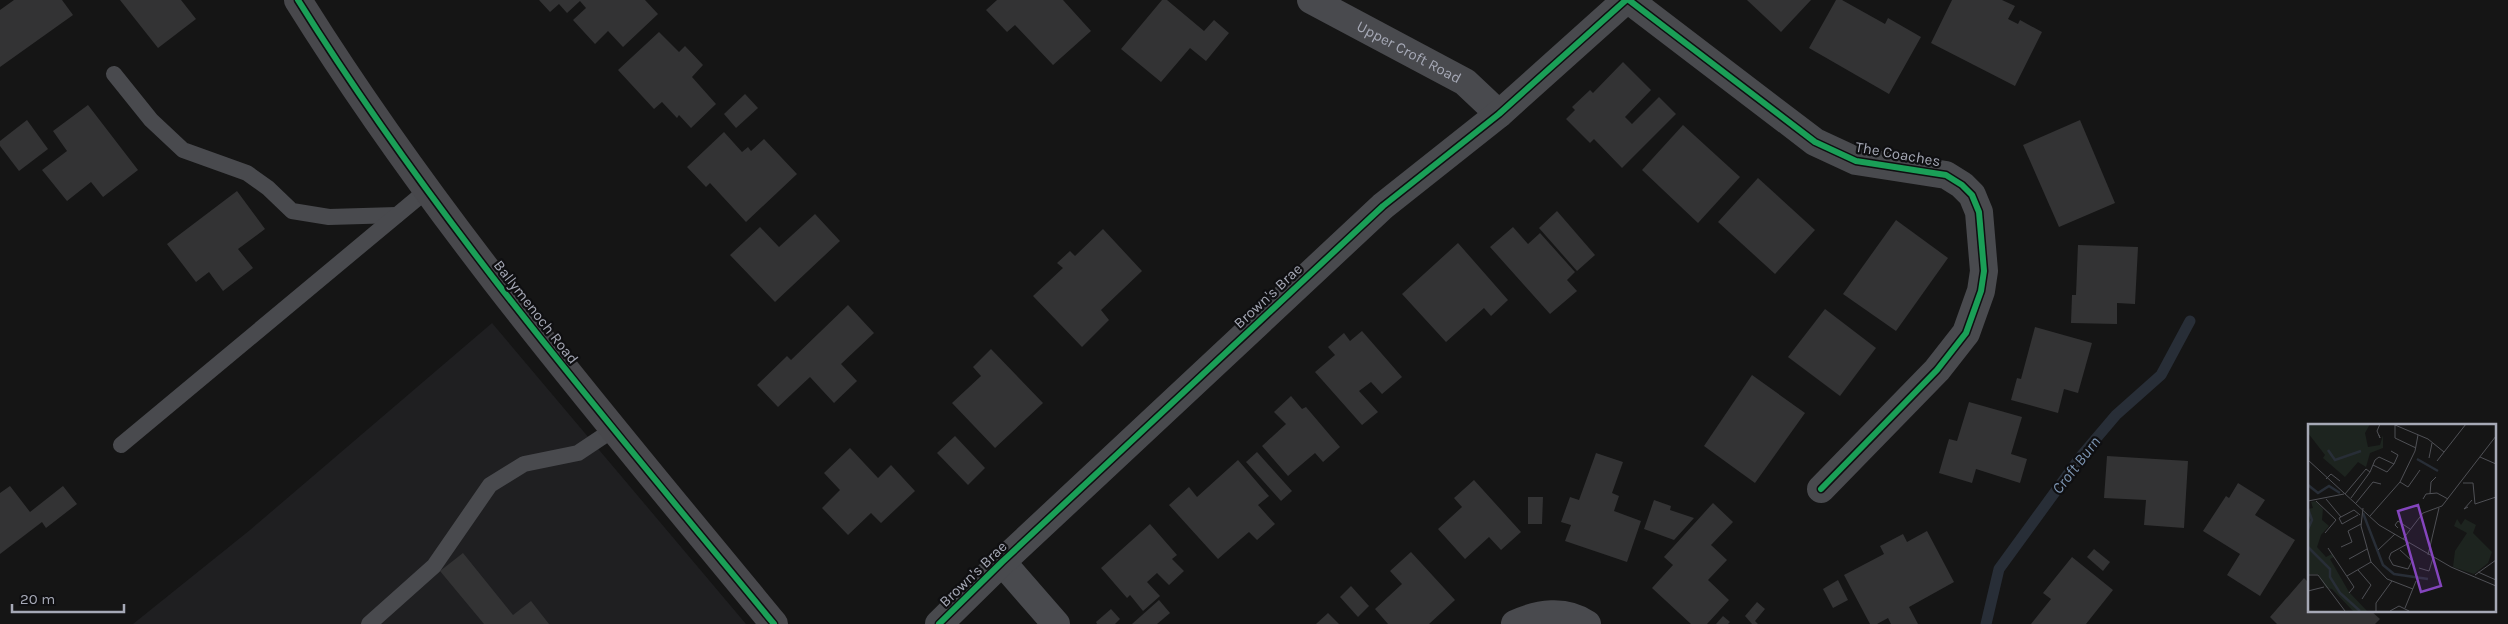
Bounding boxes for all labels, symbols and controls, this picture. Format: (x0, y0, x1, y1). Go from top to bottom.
street label: Upper Croft Road (1354, 17, 1464, 87)
street label: The Coaches (1854, 138, 1942, 170)
street label: Ballymenoch Road (490, 256, 582, 368)
street label: Brown's Brae (1230, 260, 1306, 332)
inset map (2308, 424, 2496, 612)
water label: Croft Burn (2048, 432, 2104, 498)
street label: Brown's Brae (935, 537, 1011, 611)
scale bar (12, 582, 125, 614)
text: 20 m (20, 590, 55, 608)

